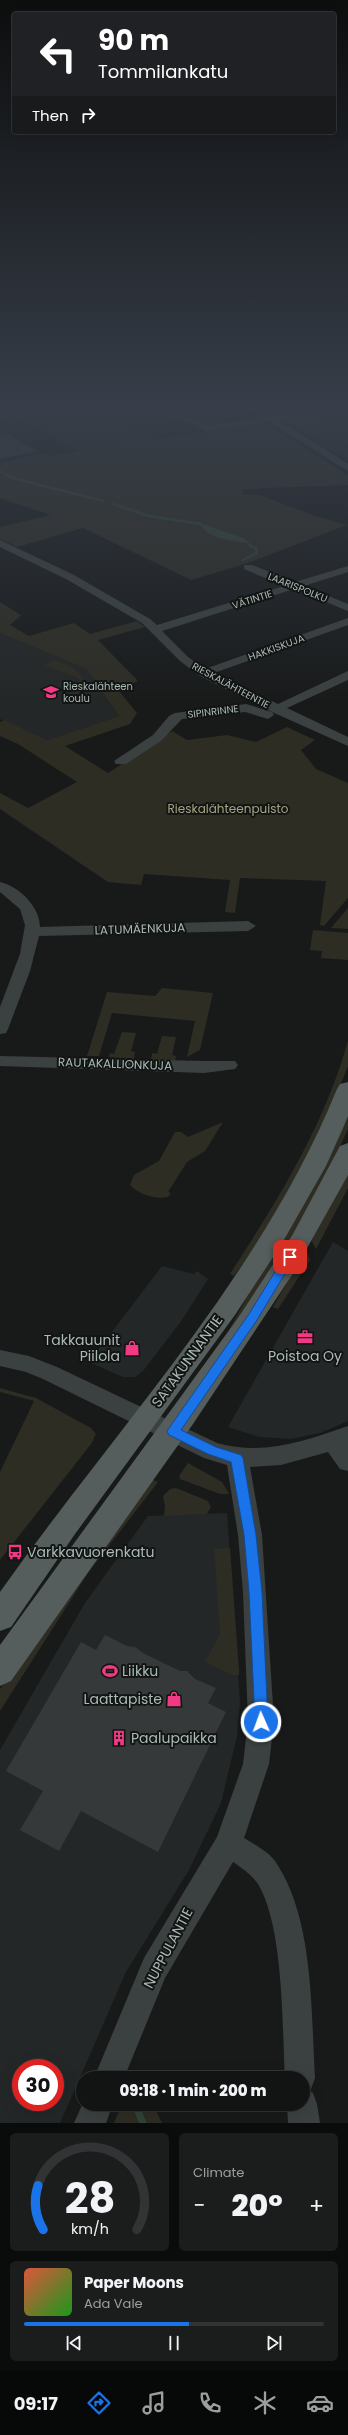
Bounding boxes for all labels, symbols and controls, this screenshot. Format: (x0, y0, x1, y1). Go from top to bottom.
text: 90 m (98, 21, 169, 60)
icon: left (32, 28, 84, 80)
text: Tommilankatu (98, 59, 228, 84)
icon: right (77, 104, 99, 126)
text: Then (32, 105, 69, 126)
street label: LAARISPOLKU (266, 569, 330, 606)
street label: VÄTINTIE (230, 586, 274, 613)
street label: HAKKISKUJA (246, 630, 307, 665)
street label: RIESKALÄHTEENTIE (189, 659, 272, 712)
place label: Rieskalähteen koulu (63, 679, 133, 706)
school or university icon: Rieskalähteen koulu (42, 683, 60, 701)
street label: SIPINRINNE (187, 701, 239, 722)
park label: Rieskalähteenpuisto (168, 800, 289, 817)
street label: LATUMÄENKUJA (94, 918, 186, 939)
street label: RAUTAKALLIONKUJA (58, 1053, 172, 1074)
pin (273, 1240, 307, 1274)
icon: arrive (279, 1246, 301, 1268)
street label: SATAKUNNANTIE (147, 1311, 227, 1411)
office icon: Poistoa Oy (296, 1328, 314, 1346)
place label: Takkauunit Piilola (44, 1330, 120, 1366)
shop icon: Takkauunit Piilola (123, 1339, 141, 1357)
place label: Poistoa Oy (268, 1346, 342, 1366)
place label: Varkkavuorenkatu (27, 1542, 154, 1562)
bus stop icon: Varkkavuorenkatu (6, 1543, 24, 1561)
place label: Liikku (122, 1661, 158, 1681)
sports icon: Liikku (101, 1662, 119, 1680)
place label: Laattapiste (83, 1689, 162, 1709)
shop icon: Laattapiste (165, 1690, 183, 1708)
position arrow (240, 1701, 282, 1743)
place label: Paalupaikka (131, 1728, 217, 1748)
building icon: Paalupaikka (110, 1729, 128, 1747)
street label: NUPPULANTIE (138, 1904, 198, 1992)
speed limit sign: 30 (12, 2059, 64, 2111)
text: 09:18 · 1 min · 200 m (120, 2080, 266, 2101)
text: Climate (193, 2163, 244, 2182)
text: 28 (64, 2169, 115, 2228)
text: 20° (231, 2184, 283, 2227)
text: − (193, 2190, 205, 2221)
text: + (309, 2190, 324, 2221)
text: km/h (70, 2219, 109, 2239)
text: Paper Moons (84, 2272, 184, 2293)
text: Ada Vale (84, 2294, 143, 2313)
icon: previous (63, 2332, 85, 2354)
icon: pause (163, 2332, 185, 2354)
icon: next (263, 2332, 285, 2354)
icon: directions (85, 2389, 113, 2417)
icon: music (140, 2389, 168, 2417)
icon: phone (196, 2389, 224, 2417)
icon: climate (251, 2389, 279, 2417)
icon: car (306, 2389, 334, 2417)
text: 09:17 (14, 2391, 58, 2416)

